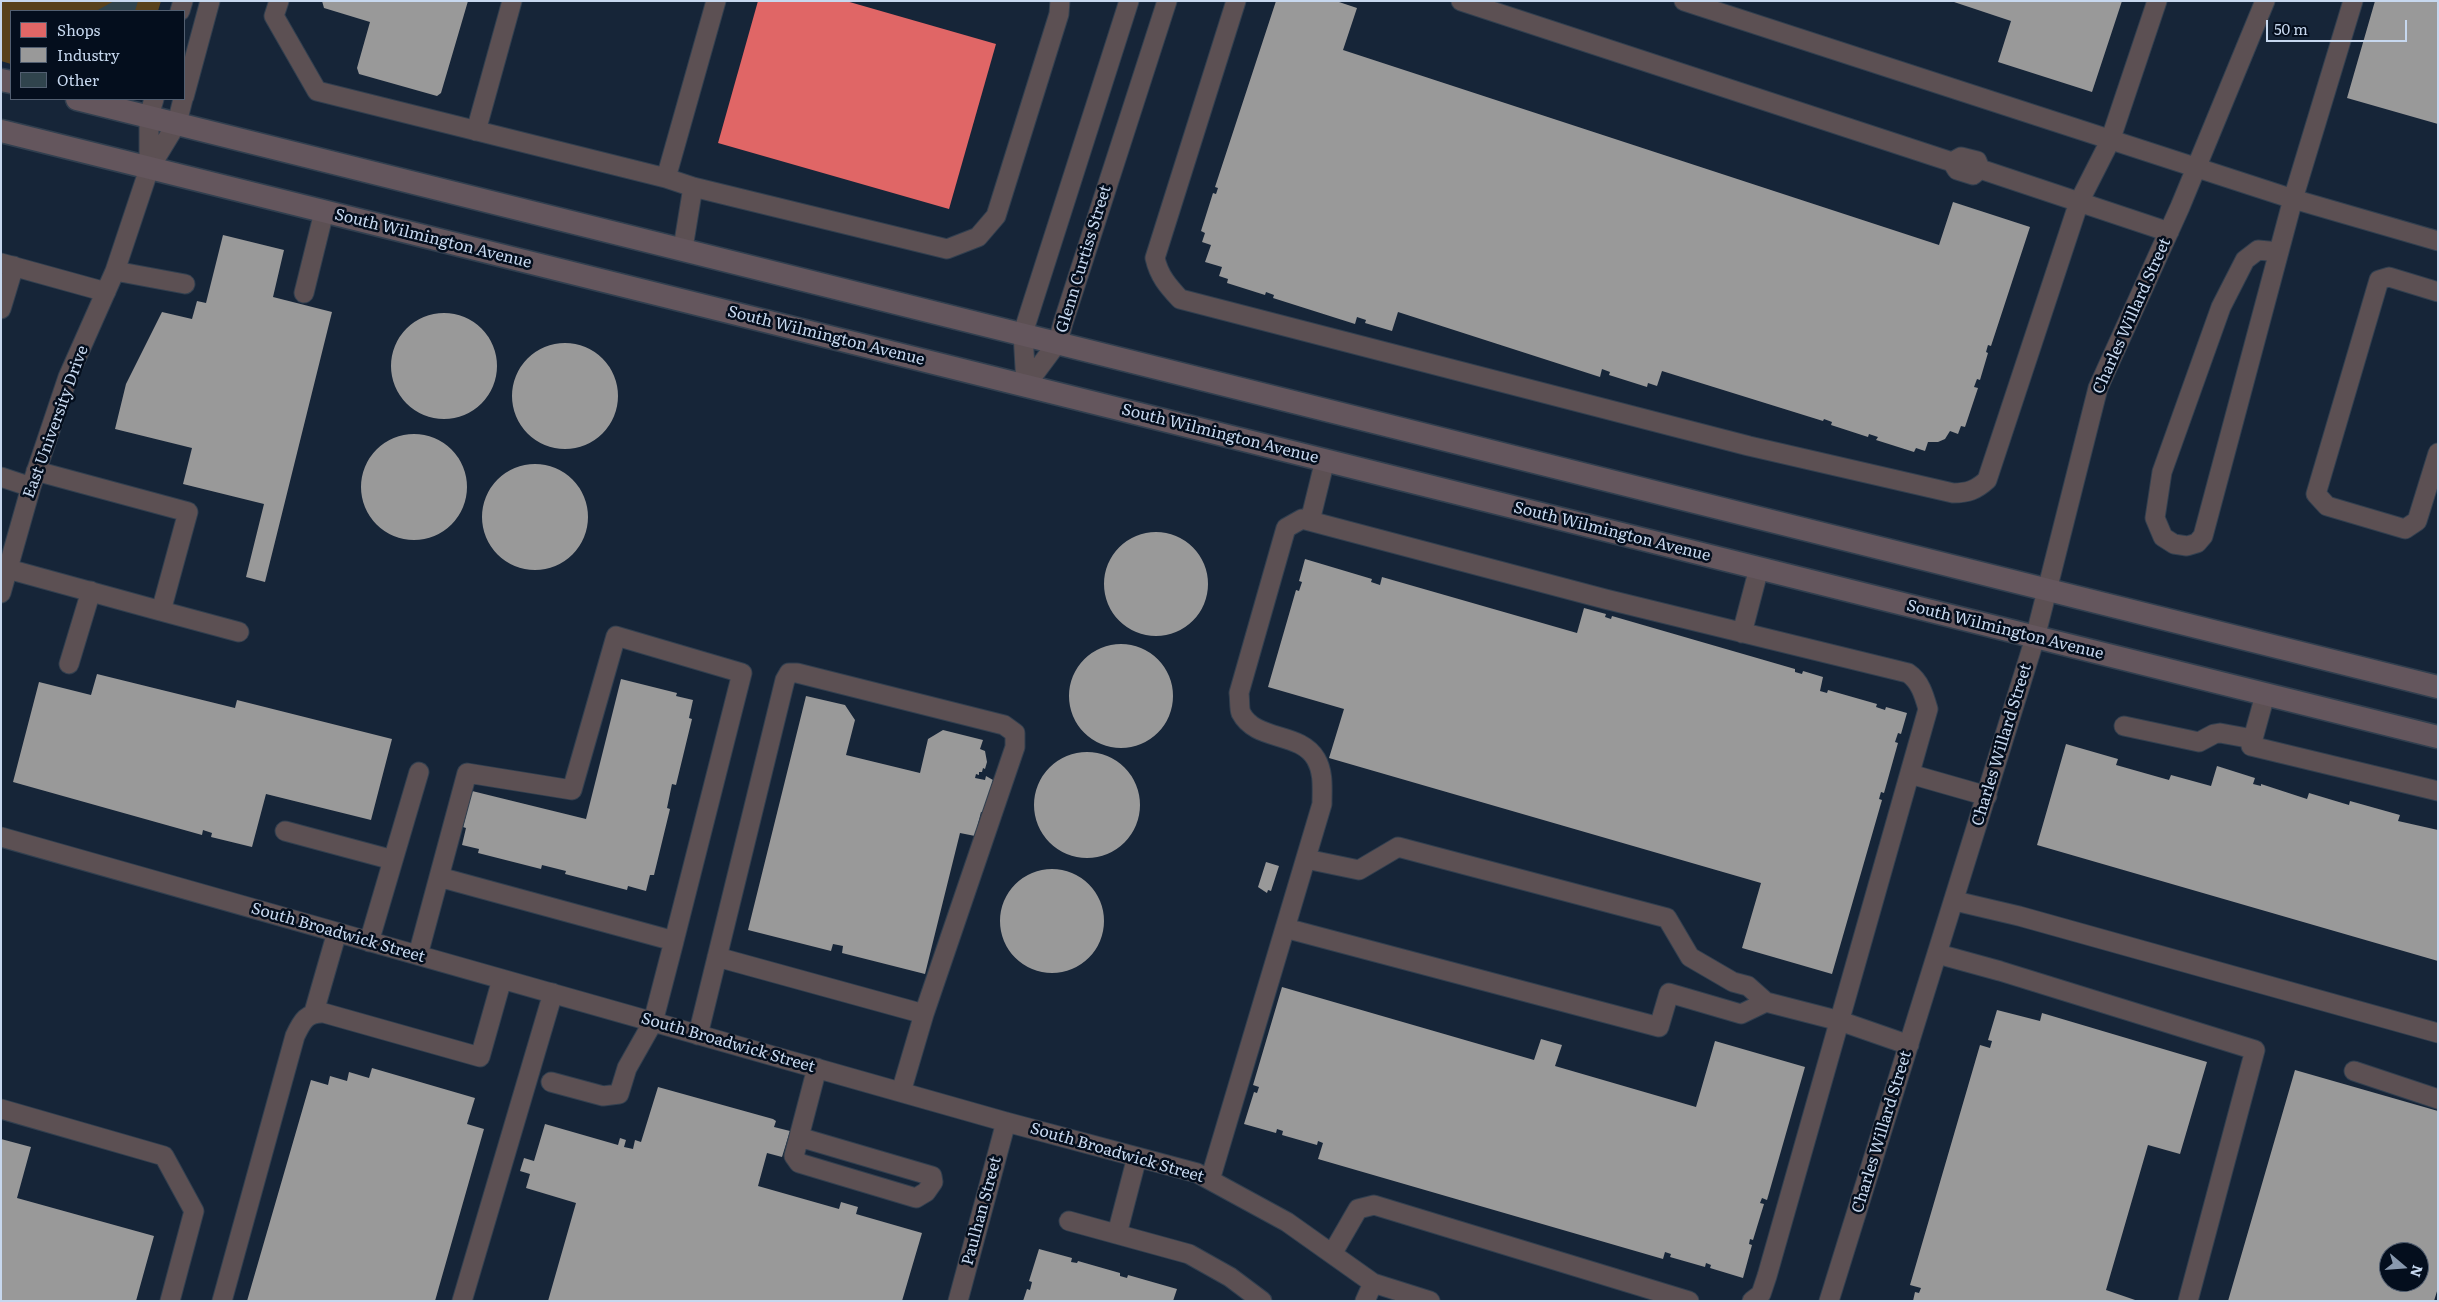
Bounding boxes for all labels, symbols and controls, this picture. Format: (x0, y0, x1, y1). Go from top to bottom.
legend (10, 10, 185, 100)
scale bar (2269, 10, 2410, 42)
text: 50 m (2274, 17, 2308, 40)
text: Shops (57, 18, 100, 41)
text: Industry (57, 43, 120, 66)
text: Other (57, 68, 99, 91)
street label: Glenn Curtiss Street (1052, 183, 1116, 335)
street label: South Wilmington Avenue (332, 205, 534, 273)
street label: Charles Willard Street (2089, 235, 2175, 397)
street label: South Wilmington Avenue (725, 302, 927, 370)
street label: East University Drive (19, 343, 93, 501)
street label: South Wilmington Avenue (1119, 400, 1321, 468)
street label: South Wilmington Avenue (1511, 498, 1713, 566)
street label: South Wilmington Avenue (1904, 596, 2106, 664)
street label: Charles Willard Street (1968, 661, 2036, 829)
street label: South Broadwick Street (249, 899, 427, 967)
street label: South Broadwick Street (639, 1009, 817, 1077)
street label: Charles Willard Street (1848, 1048, 1916, 1216)
street label: South Broadwick Street (1028, 1119, 1206, 1187)
street label: Paulhan Street (958, 1154, 1006, 1268)
north arrow (2379, 1242, 2429, 1292)
text: N (2406, 1263, 2429, 1280)

